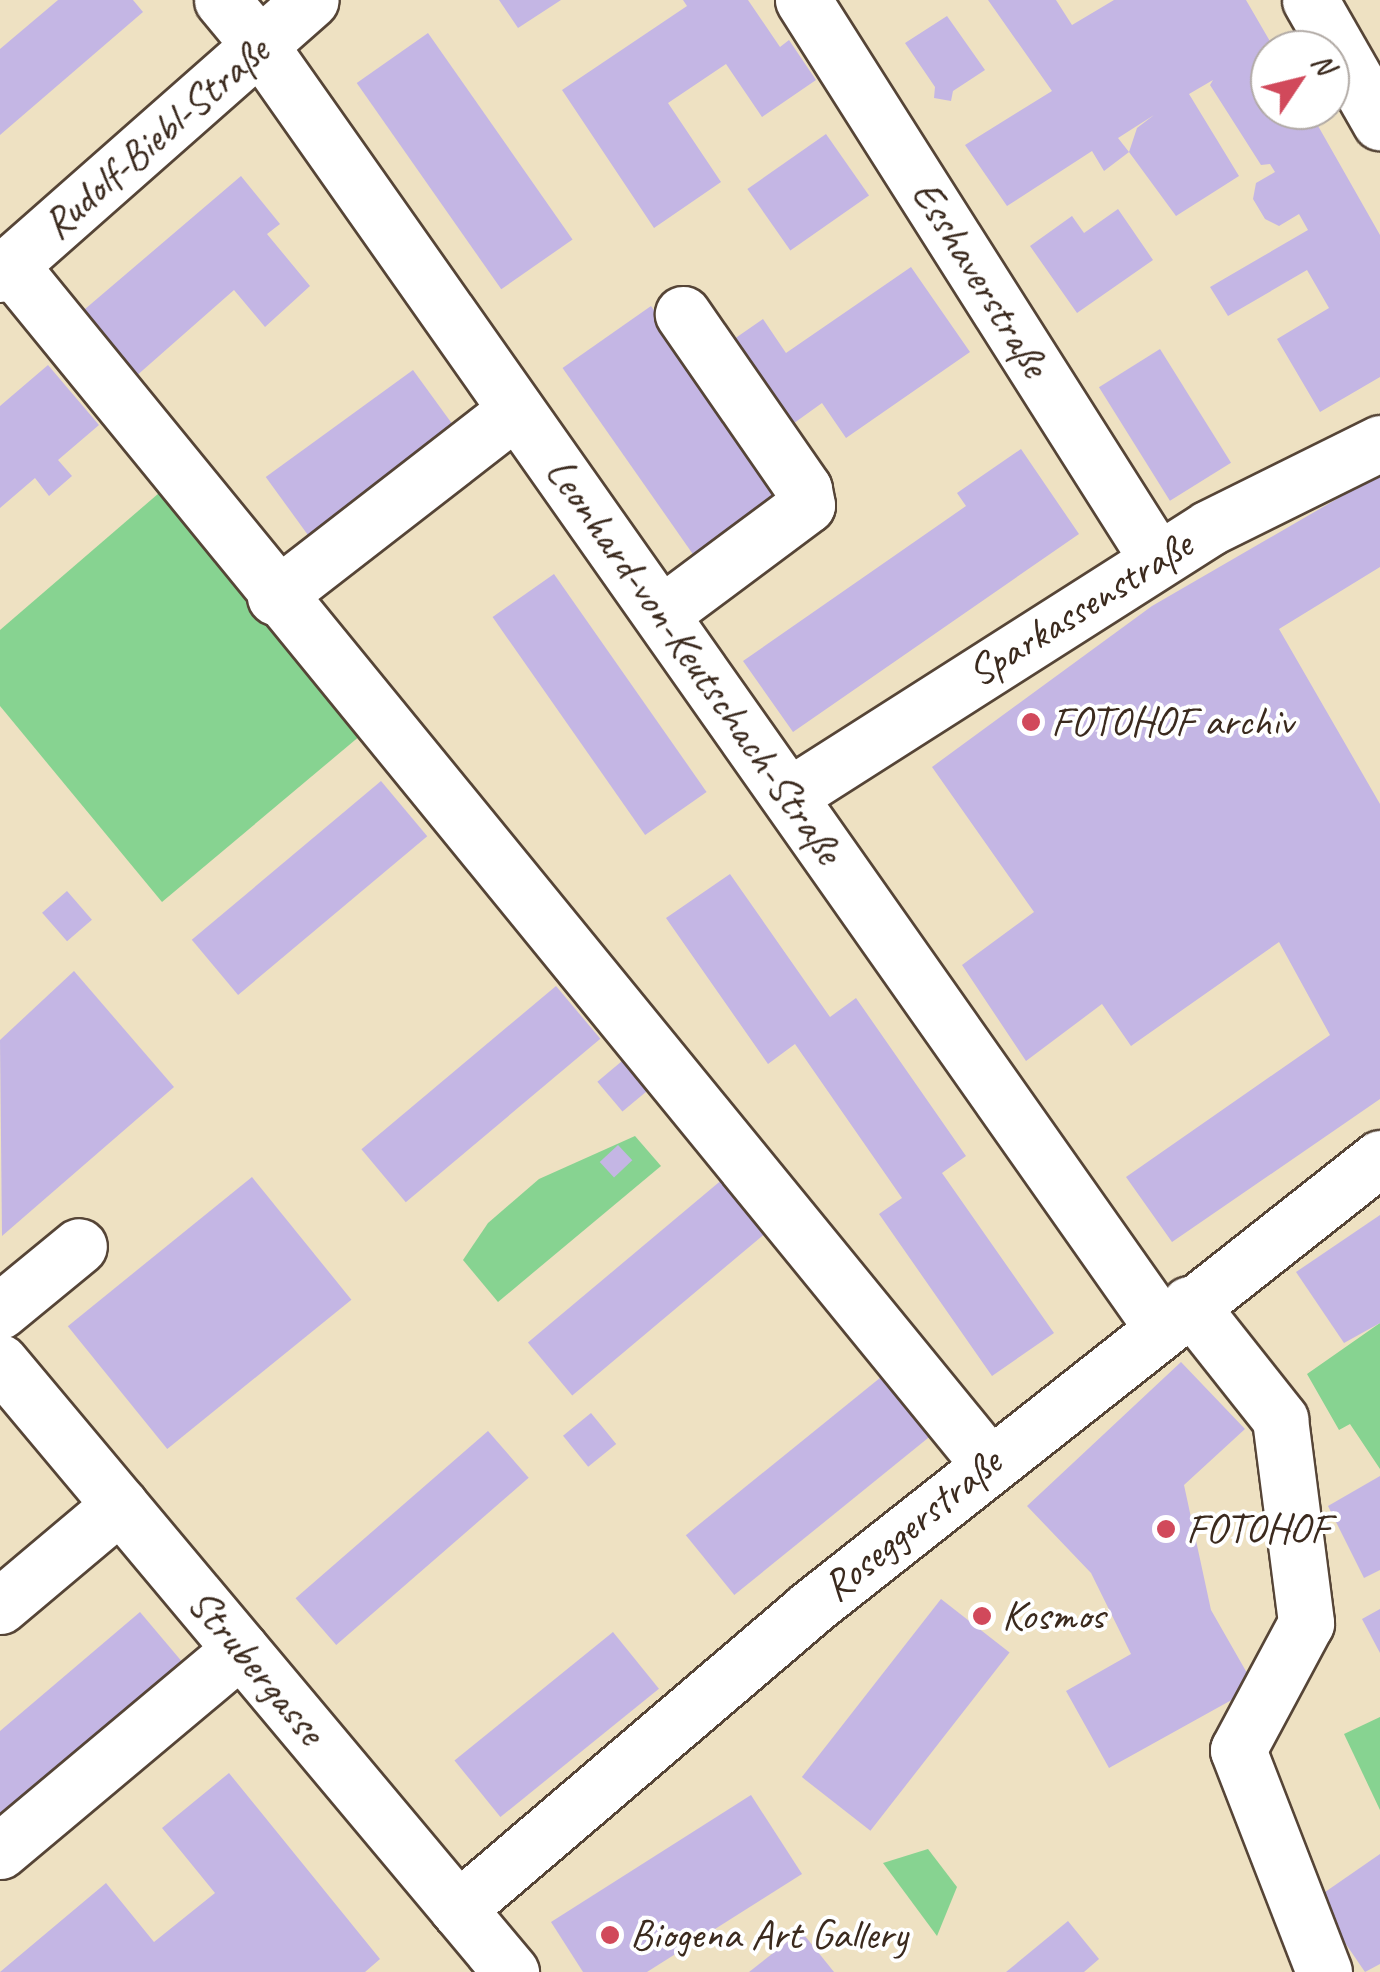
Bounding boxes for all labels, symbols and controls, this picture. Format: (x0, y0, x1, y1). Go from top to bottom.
street label: Rudolf-Biebl-Straße (33, 26, 279, 250)
north arrow (1250, 30, 1350, 130)
text: N (1304, 47, 1343, 81)
street label: Esshaverstraße (900, 172, 1060, 386)
street label: Leonhard-von-Keutschach-Straße (535, 448, 853, 874)
street label: Sparkassenstraße (958, 520, 1202, 698)
place label: FOTOHOF archiv (1051, 697, 1293, 747)
marker: FOTOHOF archiv (1020, 711, 1042, 733)
street label: Roseggerstraße (812, 1438, 1012, 1612)
place label: FOTOHOF (1186, 1504, 1329, 1554)
marker: FOTOHOF (1155, 1518, 1177, 1540)
street label: Strubergasse (177, 1579, 335, 1755)
place label: Kosmos (1002, 1591, 1105, 1641)
marker: Kosmos (971, 1605, 993, 1627)
place label: Biogena Art Gallery (630, 1910, 907, 1960)
marker: Biogena Art Gallery (599, 1924, 621, 1946)

